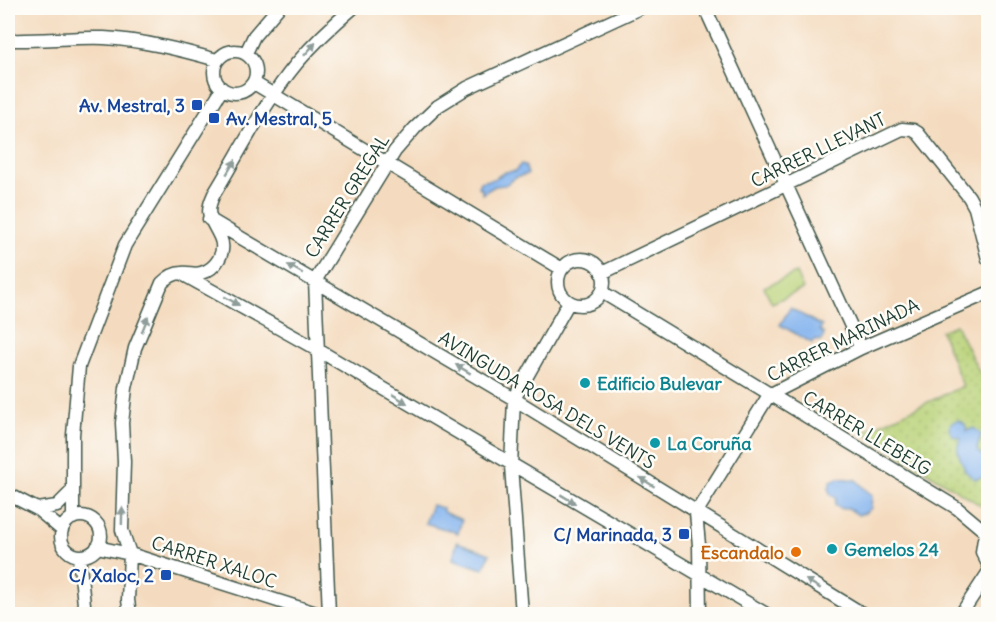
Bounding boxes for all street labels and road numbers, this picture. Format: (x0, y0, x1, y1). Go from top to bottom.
street label: CARRER LLEVANT (747, 107, 889, 193)
street label: CARRER GREGAL (300, 130, 394, 262)
street label: CARRER MARINADA (763, 293, 923, 387)
street label: AVINGUDA ROSA DELS VENTS (434, 326, 660, 474)
street label: CARRER LLEBEIG (799, 386, 935, 480)
street label: CARRER XALOC (148, 531, 280, 593)

